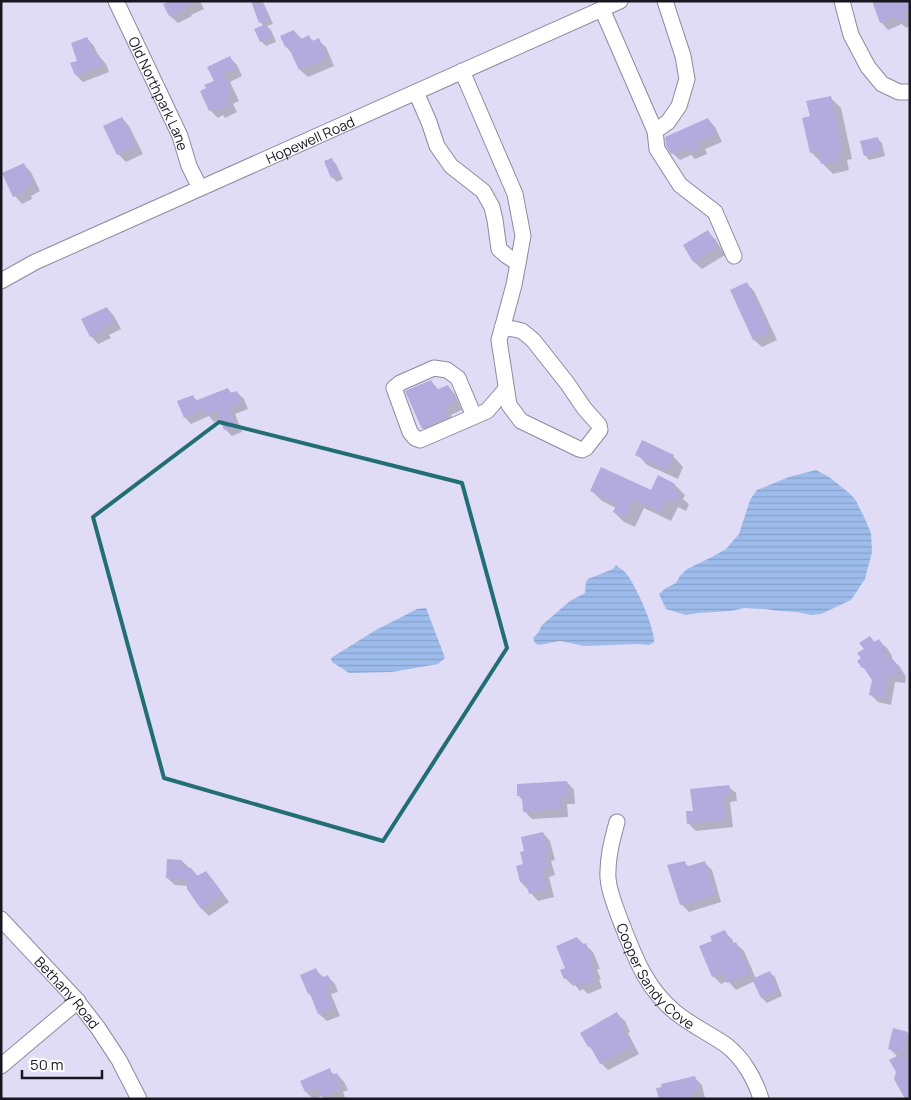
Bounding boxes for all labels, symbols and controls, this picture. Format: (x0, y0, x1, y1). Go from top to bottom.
street label: Old Northpark Lane (125, 33, 193, 153)
street label: Hopewell Road (263, 111, 357, 167)
street label: Cooper Sandy Cove (613, 920, 698, 1033)
street label: Bethany Road (31, 952, 104, 1032)
scale bar (22, 1048, 102, 1080)
text: 50 m (30, 1054, 64, 1075)

